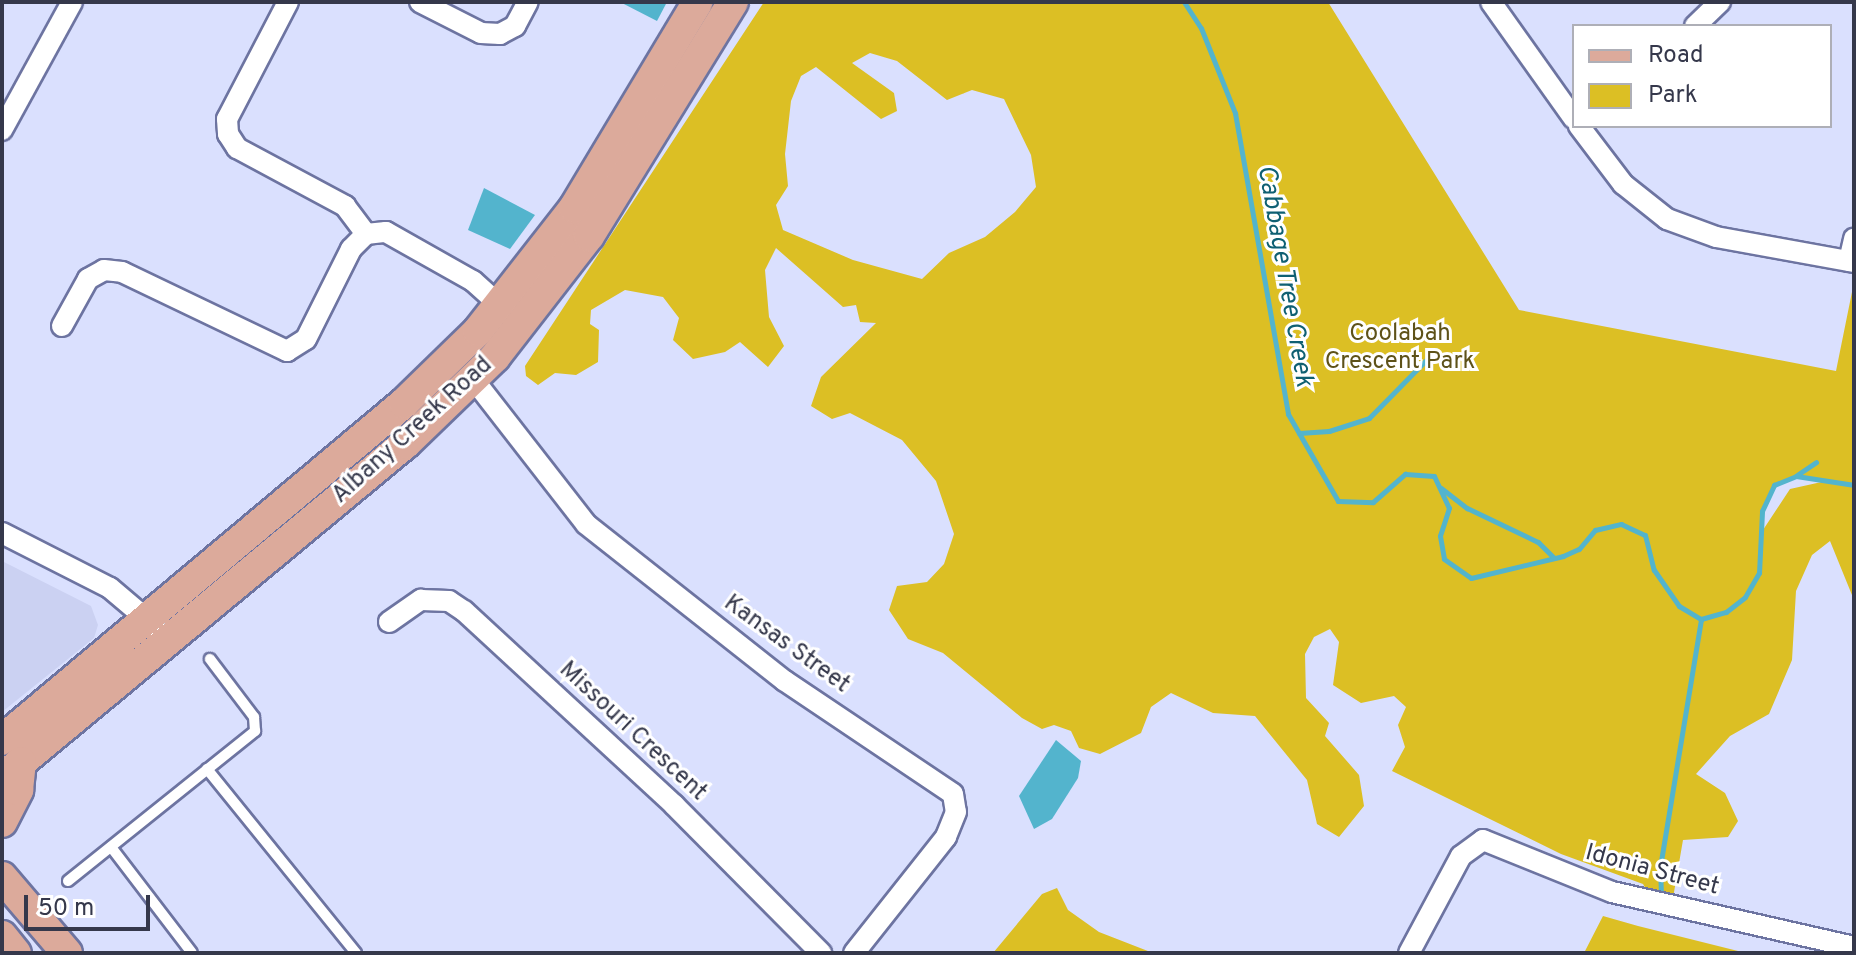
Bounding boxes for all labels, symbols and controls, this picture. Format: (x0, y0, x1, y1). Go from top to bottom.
legend (1572, 24, 1832, 128)
text: Road (1648, 41, 1704, 71)
text: Park (1648, 81, 1698, 111)
water label: Cabbage Tree Creek (1249, 162, 1319, 390)
park label: Coolabah Crescent Park (1325, 321, 1475, 377)
street label: Albany Creek Road (327, 352, 499, 510)
street label: Kansas Street (717, 590, 855, 700)
street label: Missouri Crescent (552, 656, 712, 808)
street label: Idonia Street (1582, 839, 1722, 903)
scale bar (28, 879, 154, 929)
text: 50 m (38, 894, 94, 924)

